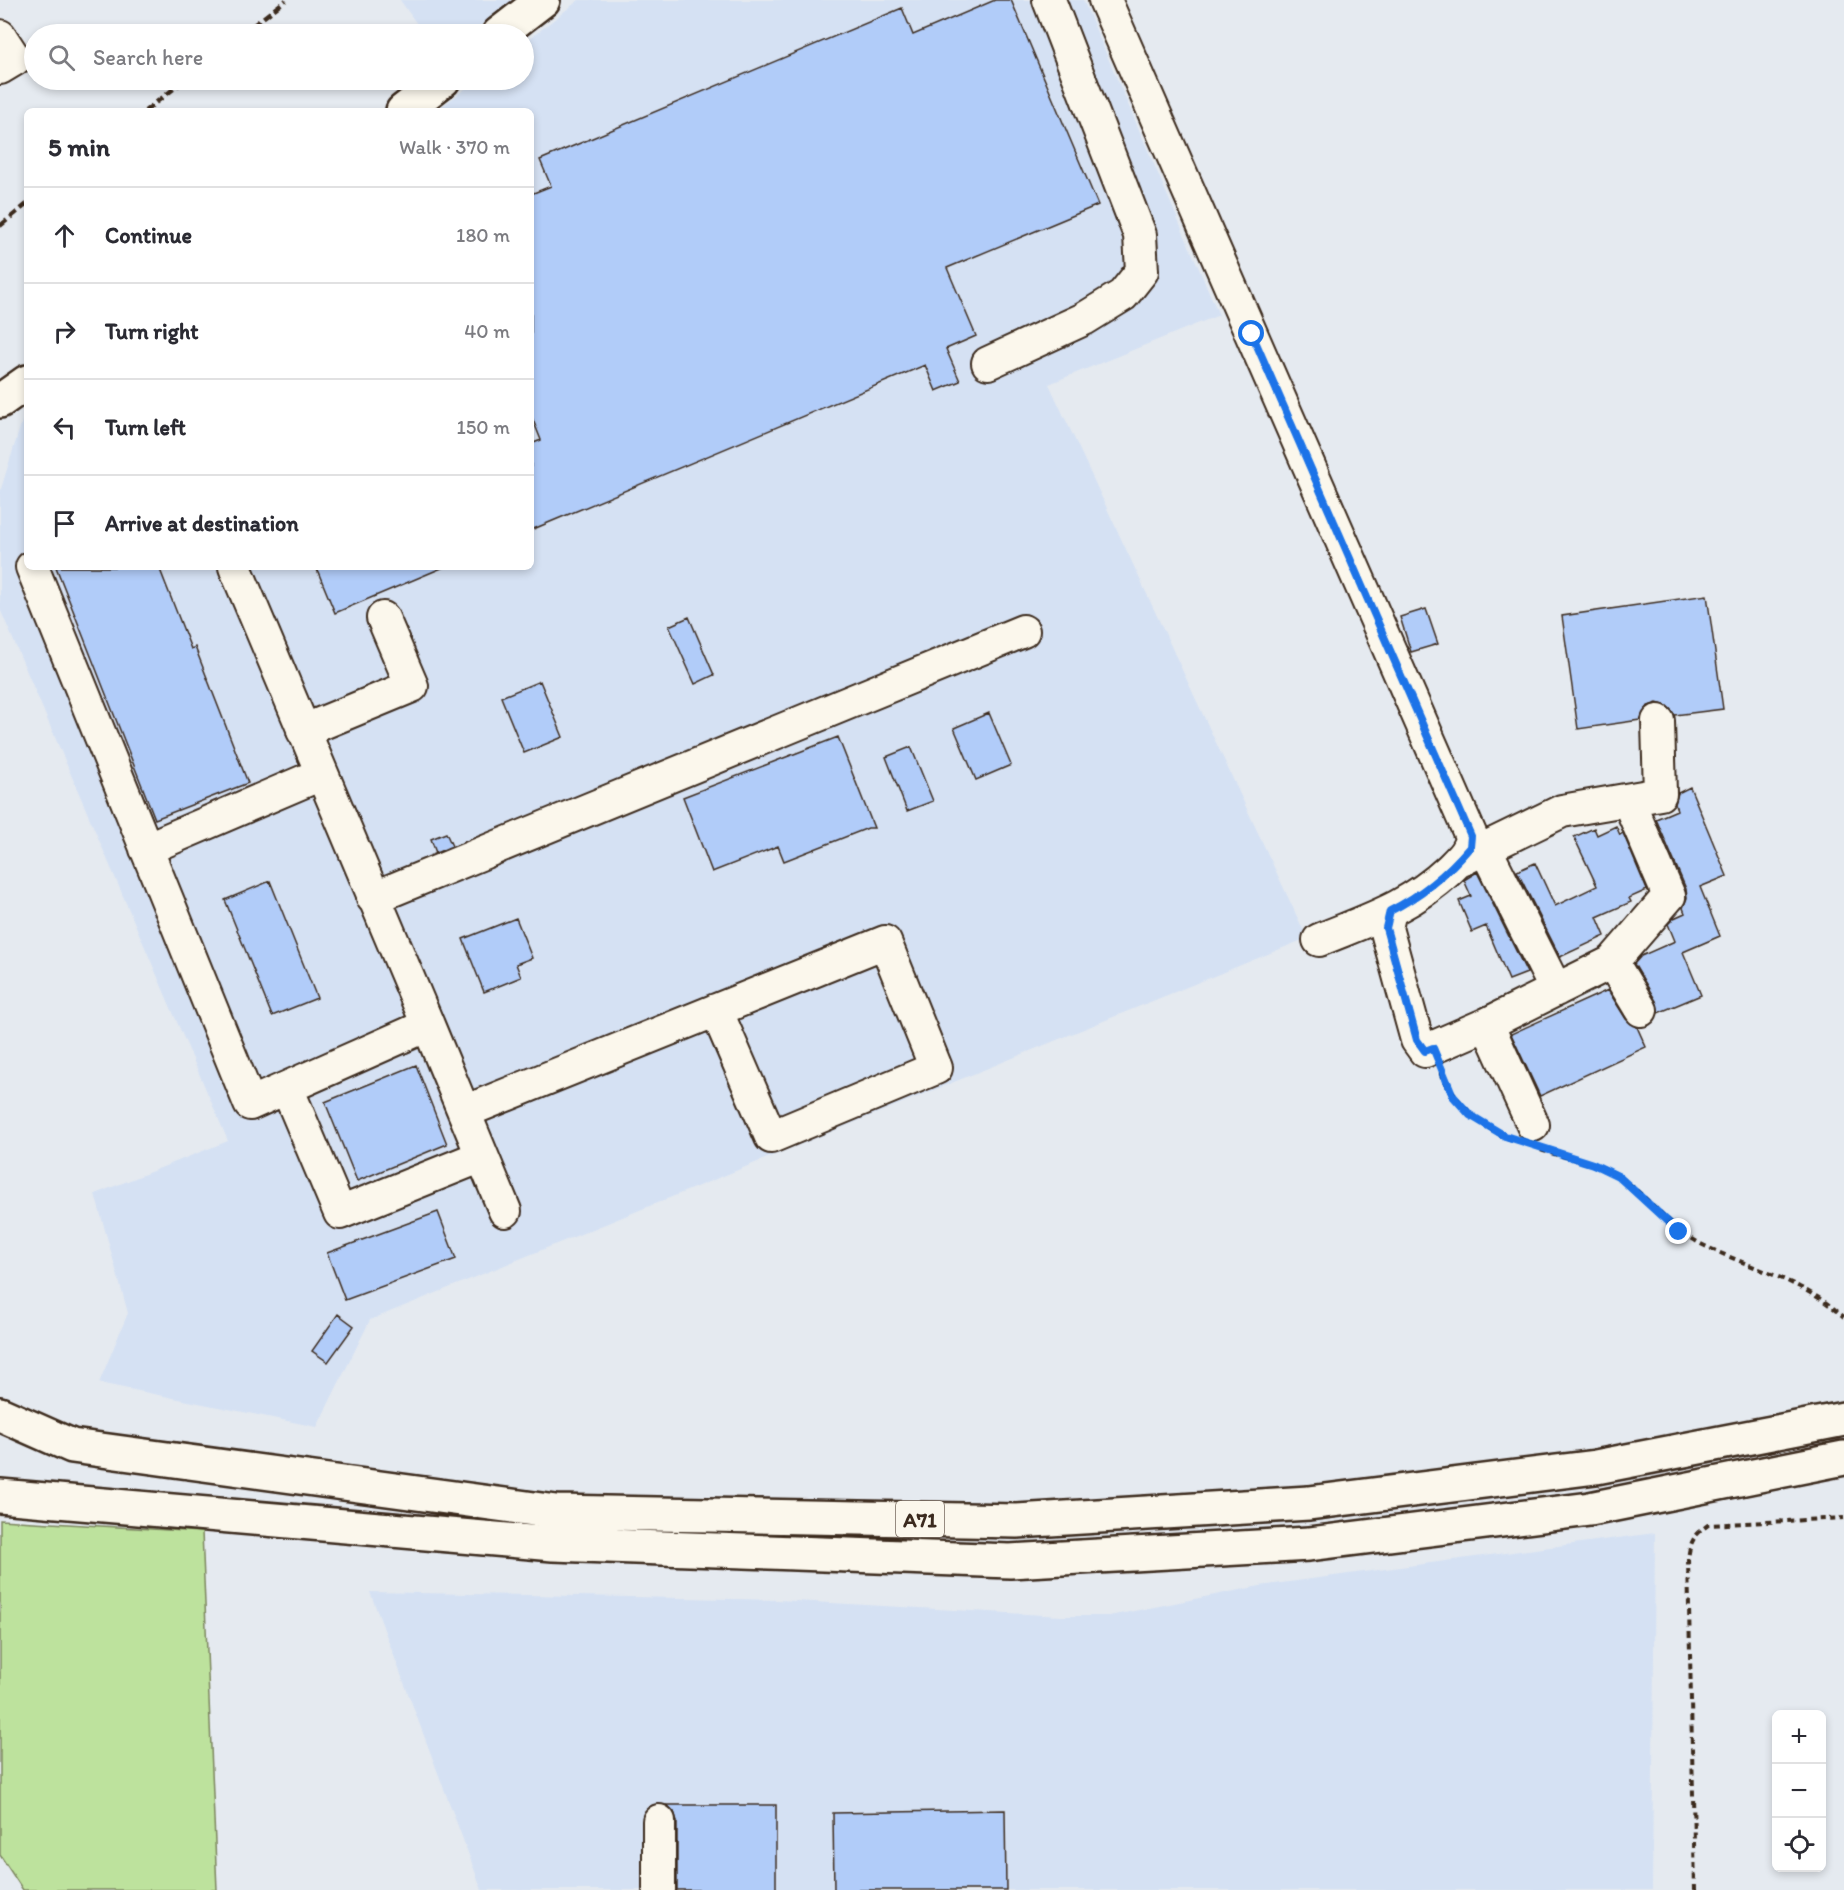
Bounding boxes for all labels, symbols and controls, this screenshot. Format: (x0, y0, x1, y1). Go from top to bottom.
search box (24, 24, 534, 90)
icon: search (45, 41, 78, 74)
text: Search here (93, 44, 203, 71)
text: 5 min (48, 131, 110, 163)
text: Walk · 370 m (399, 135, 510, 159)
icon: ahead (48, 219, 81, 252)
text: Continue (105, 222, 192, 249)
text: 180 m (456, 223, 510, 247)
icon: right (48, 315, 81, 348)
text: Turn right (105, 318, 199, 345)
text: 40 m (464, 319, 510, 343)
route start (1238, 320, 1264, 346)
icon: left (48, 411, 81, 444)
text: Turn left (105, 414, 186, 441)
text: 150 m (457, 415, 510, 439)
icon: arrive (48, 507, 81, 540)
text: Arrive at destination (105, 510, 299, 537)
route end (1665, 1218, 1691, 1244)
road number: A71 (896, 1501, 944, 1537)
map controls (1772, 1710, 1826, 1872)
button: + (1772, 1710, 1826, 1764)
button: − (1772, 1764, 1826, 1818)
button: locate (1772, 1818, 1826, 1872)

